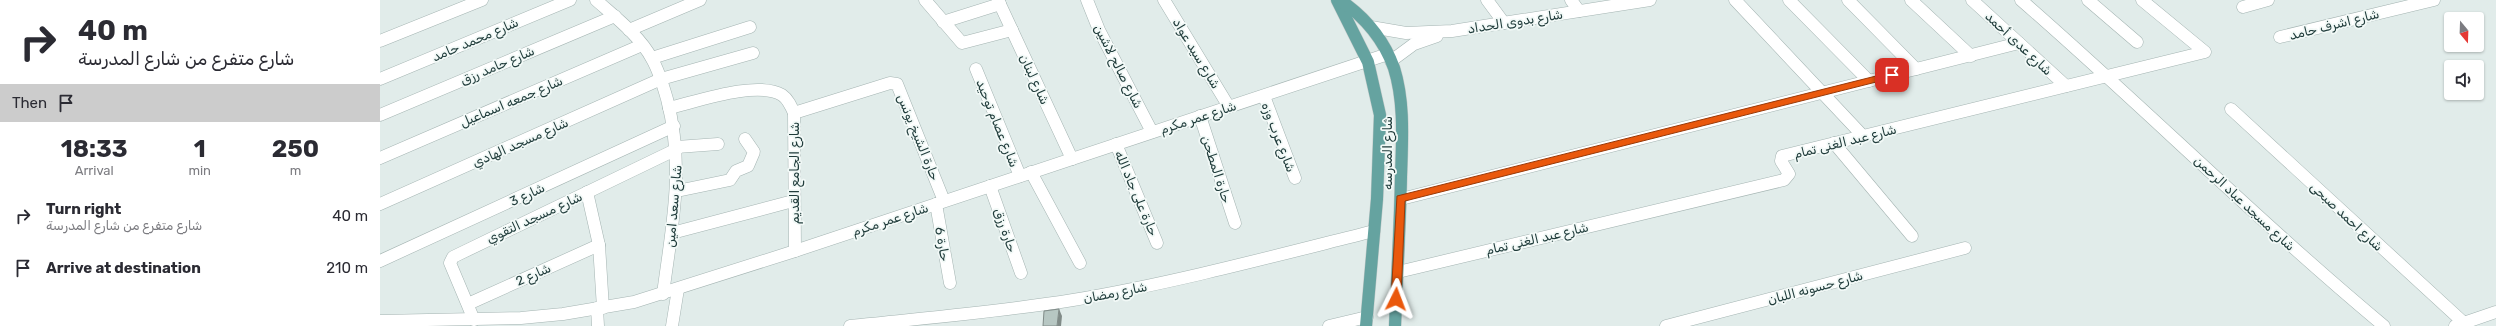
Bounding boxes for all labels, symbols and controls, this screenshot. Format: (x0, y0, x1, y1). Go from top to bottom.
street label: شارع اشرف حامد (2288, 6, 2381, 45)
street label: شارع بدوى الحداد (1466, 7, 1564, 38)
street label: شارع عدى أحمد (1981, 9, 2055, 80)
north arrow (2444, 12, 2484, 52)
map controls (2444, 12, 2484, 100)
text: 40 m (78, 14, 148, 47)
street label: شارع محمد حامد (430, 14, 521, 66)
street label: شارع سيد عواد (1168, 15, 1224, 92)
icon: right (12, 16, 64, 68)
street label: شارع صالح لاشين (1089, 22, 1146, 112)
street label: شارع حامد رزق (458, 43, 537, 90)
text: شارع متفرع من شارع المدرسة (78, 48, 295, 70)
street label: شارع لبنان (1015, 52, 1053, 108)
pin (1875, 58, 1909, 92)
button: sound (2444, 60, 2484, 100)
icon: arrive (1881, 64, 1903, 86)
street label: شارع جمعه اسماعيل (457, 73, 566, 132)
street label: شارع عصام توحيد (971, 77, 1022, 170)
icon: arrive (55, 92, 77, 114)
street label: حارة الشيخ يونس (892, 92, 943, 183)
text: Then (12, 94, 47, 112)
street label: شارع عمر مكرم (1158, 98, 1239, 139)
street label: شارع عرب وزه (1256, 100, 1299, 175)
street label: شارع مسجد الهادي (470, 115, 571, 172)
street label: شارع المدرسه (1380, 116, 1397, 190)
street label: شارع عبد الغنى تمام (1792, 121, 1898, 163)
street label: شارع الجامع القديم (787, 122, 805, 224)
street label: حارة المطحن (1198, 134, 1234, 205)
text: 18:33 (61, 135, 128, 163)
text: 1 (194, 135, 206, 163)
text: 250 (272, 135, 319, 163)
street label: حارة على جاد الله (1111, 148, 1161, 239)
street label: شارع مسجد عباد الرحمن (2190, 153, 2298, 255)
text: Arrival (75, 163, 114, 178)
text: min (188, 163, 211, 178)
text: m (290, 163, 301, 178)
street label: شارع سعد امين (662, 164, 687, 248)
street label: شارع احمد صبحى (2306, 179, 2386, 255)
street label: شارع 3 (507, 180, 548, 211)
street label: شارع مسجد التقوي (484, 189, 585, 248)
text: Turn right (46, 200, 121, 218)
street label: شارع عمر مكرم (850, 200, 931, 241)
icon: right (12, 205, 34, 227)
street label: حارة رزق (990, 206, 1020, 255)
text: 40 m (332, 207, 368, 225)
text: شارع متفرع من شارع المدرسة (46, 218, 202, 233)
street label: شارع عبد الغنى تمام (1484, 219, 1590, 260)
street label: حارة 6 (931, 226, 953, 263)
icon: arrive (12, 257, 34, 279)
text: Arrive at destination (46, 259, 201, 277)
text: 210 m (326, 259, 368, 277)
street label: شارع 2 (513, 260, 554, 291)
street label: شارع حسونه اللبان (1766, 268, 1865, 309)
position arrow (1375, 278, 1417, 320)
street label: شارع رمضان (1082, 279, 1149, 308)

